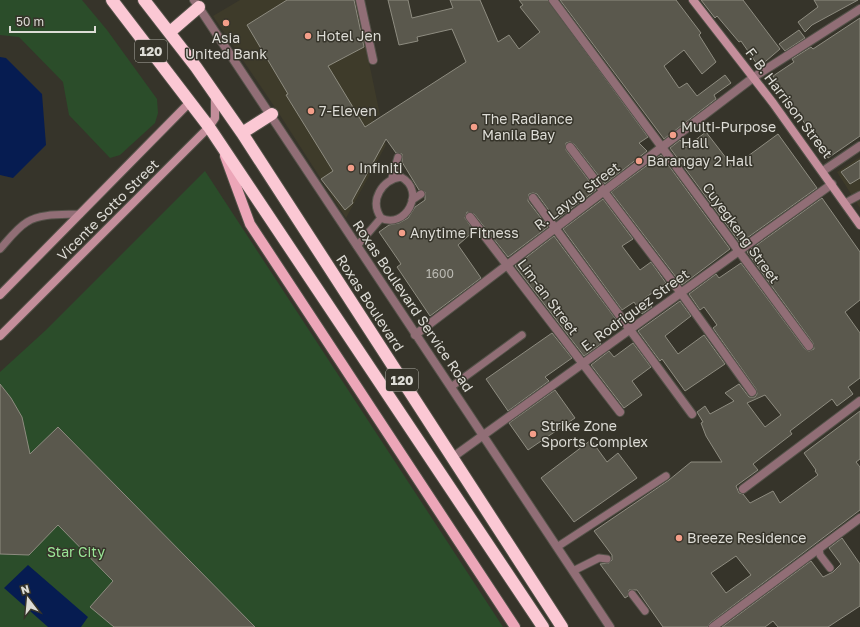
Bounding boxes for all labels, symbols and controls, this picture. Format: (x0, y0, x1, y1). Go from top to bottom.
scale bar (10, 8, 95, 34)
text: 50 m (16, 14, 44, 29)
marker: Asia United Bank (221, 18, 231, 28)
place label: Hotel Jen (316, 27, 381, 44)
place label: Asia United Bank (185, 29, 267, 62)
marker: Hotel Jen (303, 31, 313, 41)
road number: 120 (135, 40, 167, 62)
street label: F. B. Harrison Street (742, 44, 836, 161)
place label: 7-Eleven (319, 102, 377, 119)
marker: 7-Eleven (306, 106, 316, 116)
place label: The Radiance Manila Bay (482, 110, 573, 143)
place label: Multi-Purpose Hall (681, 118, 776, 151)
marker: The Radiance Manila Bay (469, 122, 479, 132)
marker: Multi-Purpose Hall (668, 130, 678, 140)
place label: Barangay 2 Hall (647, 152, 753, 169)
street label: Vicente Sotto Street (53, 155, 162, 264)
marker: Barangay 2 Hall (634, 156, 644, 166)
street label: R. Layug Street (531, 158, 623, 233)
place label: Infiniti (359, 159, 403, 176)
marker: Infiniti (346, 163, 356, 173)
street label: Cuyegkeng Street (699, 179, 784, 286)
street label: Roxas Boulevard Service Road (350, 217, 477, 395)
place label: Anytime Fitness (410, 224, 519, 241)
marker: Anytime Fitness (397, 228, 407, 238)
street label: Roxas Boulevard (333, 251, 408, 354)
street label: Lim-an Street (514, 255, 583, 338)
street label: E. Rodriguez Street (577, 265, 692, 354)
house number: 1600 (426, 266, 454, 281)
road number: 120 (386, 369, 418, 391)
place label: Strike Zone Sports Complex (541, 417, 648, 450)
marker: Strike Zone Sports Complex (528, 429, 538, 439)
place label: Breeze Residence (687, 529, 806, 546)
marker: Breeze Residence (674, 533, 684, 543)
park label: Star City (47, 543, 105, 560)
north arrow (8, 579, 48, 619)
text: N (19, 582, 31, 596)

